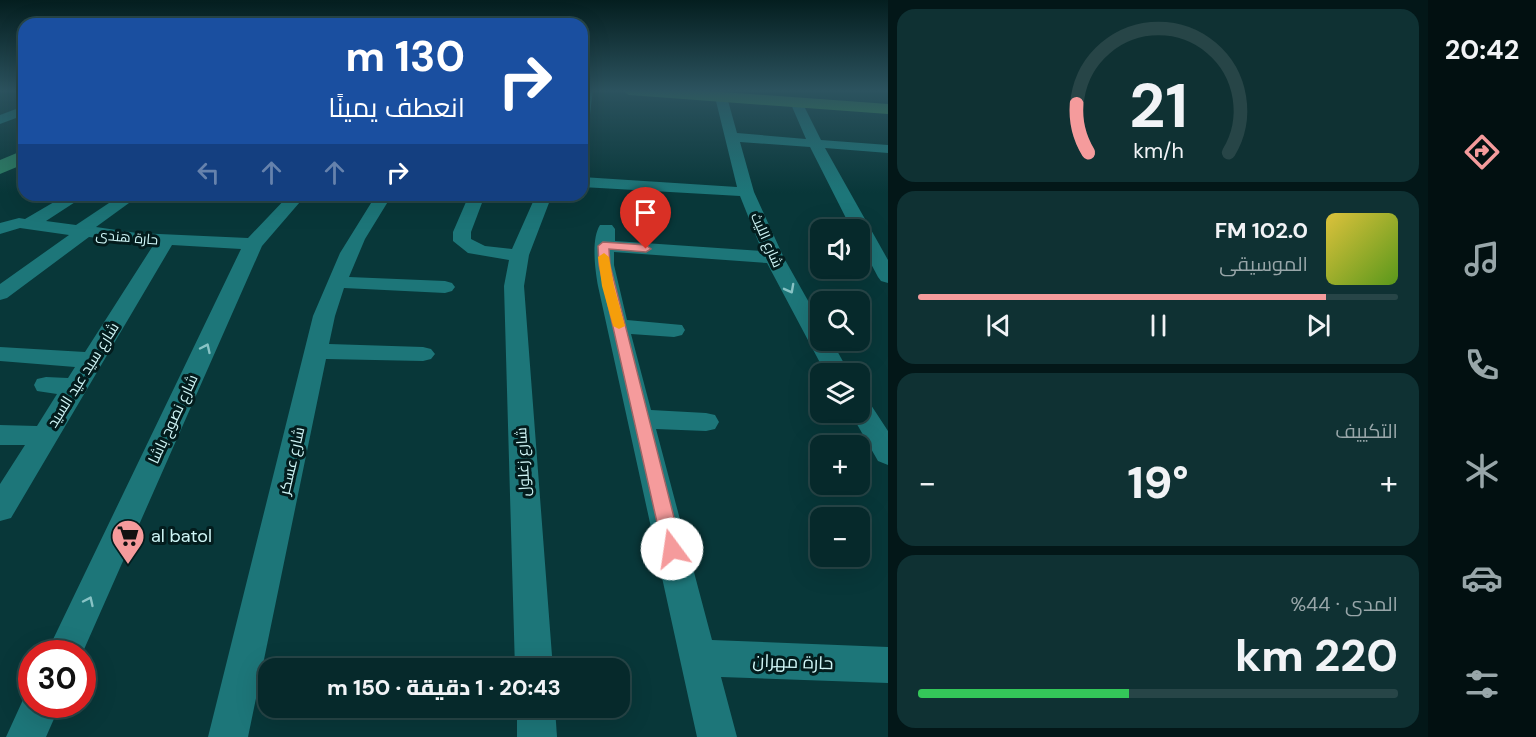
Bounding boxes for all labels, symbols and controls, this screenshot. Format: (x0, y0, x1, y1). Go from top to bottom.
text: 130 m (345, 29, 465, 84)
text: 20:42 (1445, 32, 1519, 67)
icon: right (486, 42, 564, 120)
text: 21 (1129, 65, 1187, 146)
text: انعطف يمينًا (328, 90, 465, 125)
icon: directions (1461, 131, 1503, 173)
text: km/h (1133, 137, 1183, 165)
icon: left (192, 156, 225, 189)
icon: ahead (255, 156, 288, 189)
icon: ahead (318, 156, 351, 189)
icon: right (381, 156, 414, 189)
pin (620, 187, 671, 249)
icon: arrive (629, 196, 662, 229)
street label: شارع الليث (747, 210, 787, 270)
text: 102.0 FM (1215, 216, 1308, 245)
map controls (810, 219, 870, 567)
button: sound (810, 219, 870, 279)
street label: حارة هندى (95, 225, 159, 249)
icon: music (1461, 238, 1503, 280)
text: الموسيقى (1219, 251, 1308, 277)
one-way arrow (783, 283, 794, 293)
button: search (810, 291, 870, 351)
icon: previous (982, 309, 1015, 342)
icon: pause (1142, 309, 1175, 342)
icon: next (1302, 309, 1335, 342)
street label: شارع سيد عيد السيد (43, 319, 124, 432)
one-way arrow (198, 343, 210, 354)
icon: phone (1461, 344, 1503, 386)
button: layers (810, 363, 870, 423)
street label: شارع نصوح باشا (144, 371, 203, 467)
text: التكييف (1335, 418, 1398, 444)
street label: شارع عسكر (274, 425, 311, 498)
street label: شارع زغلول (511, 427, 536, 497)
button: + (810, 435, 870, 495)
icon: climate (1461, 450, 1503, 492)
text: 19° (1127, 453, 1189, 512)
text: − (918, 461, 936, 504)
text: + (1380, 461, 1398, 504)
button: − (810, 507, 870, 567)
position arrow (640, 517, 704, 581)
supermarket icon: al batol (110, 518, 146, 565)
place label: al batol (151, 524, 212, 548)
icon: car (1461, 557, 1503, 599)
text: المدى · 44% (1290, 591, 1398, 617)
one-way arrow (82, 596, 94, 607)
text: 220 km (1235, 626, 1398, 685)
speed limit sign: 30 (18, 640, 96, 718)
street label: حارة مهران (752, 649, 834, 675)
icon: filters (1461, 663, 1503, 705)
text: 20:43 · 1 دقيقة · 150 m (327, 673, 561, 702)

